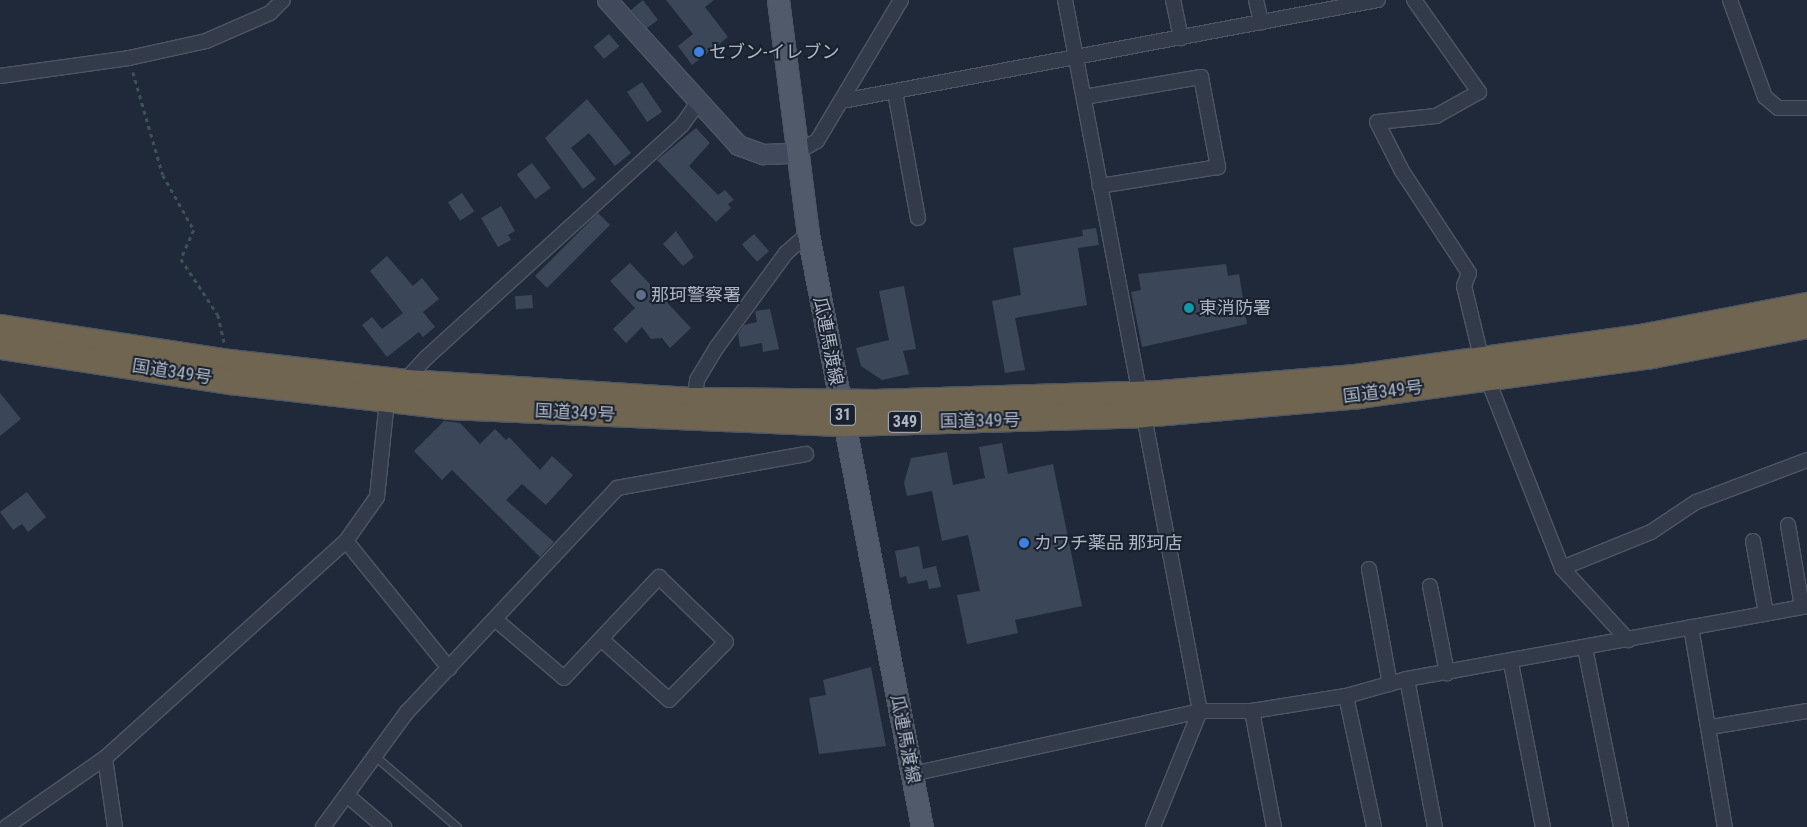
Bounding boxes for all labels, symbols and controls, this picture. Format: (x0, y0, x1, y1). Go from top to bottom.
place label: セブン-イレブン (709, 41, 839, 63)
marker: セブン-イレブン (693, 46, 705, 58)
place label: 那珂警察署 (651, 284, 741, 306)
marker: 那珂警察署 (635, 289, 647, 301)
street label: 瓜連馬渡線 (809, 295, 847, 387)
place label: 東消防署 (1199, 297, 1271, 319)
marker: 東消防署 (1183, 302, 1195, 314)
street label: 国道349号 (130, 355, 214, 389)
street label: 国道349号 (1342, 376, 1424, 408)
street label: 国道349号 (534, 400, 616, 426)
road number: 31 (829, 402, 857, 428)
road number: 349 (888, 408, 922, 436)
street label: 国道349号 (939, 409, 1021, 433)
place label: カワチ薬品 那珂店 (1034, 532, 1182, 554)
marker: カワチ薬品 那珂店 (1018, 537, 1030, 549)
street label: 瓜連馬渡線 (886, 693, 924, 785)

